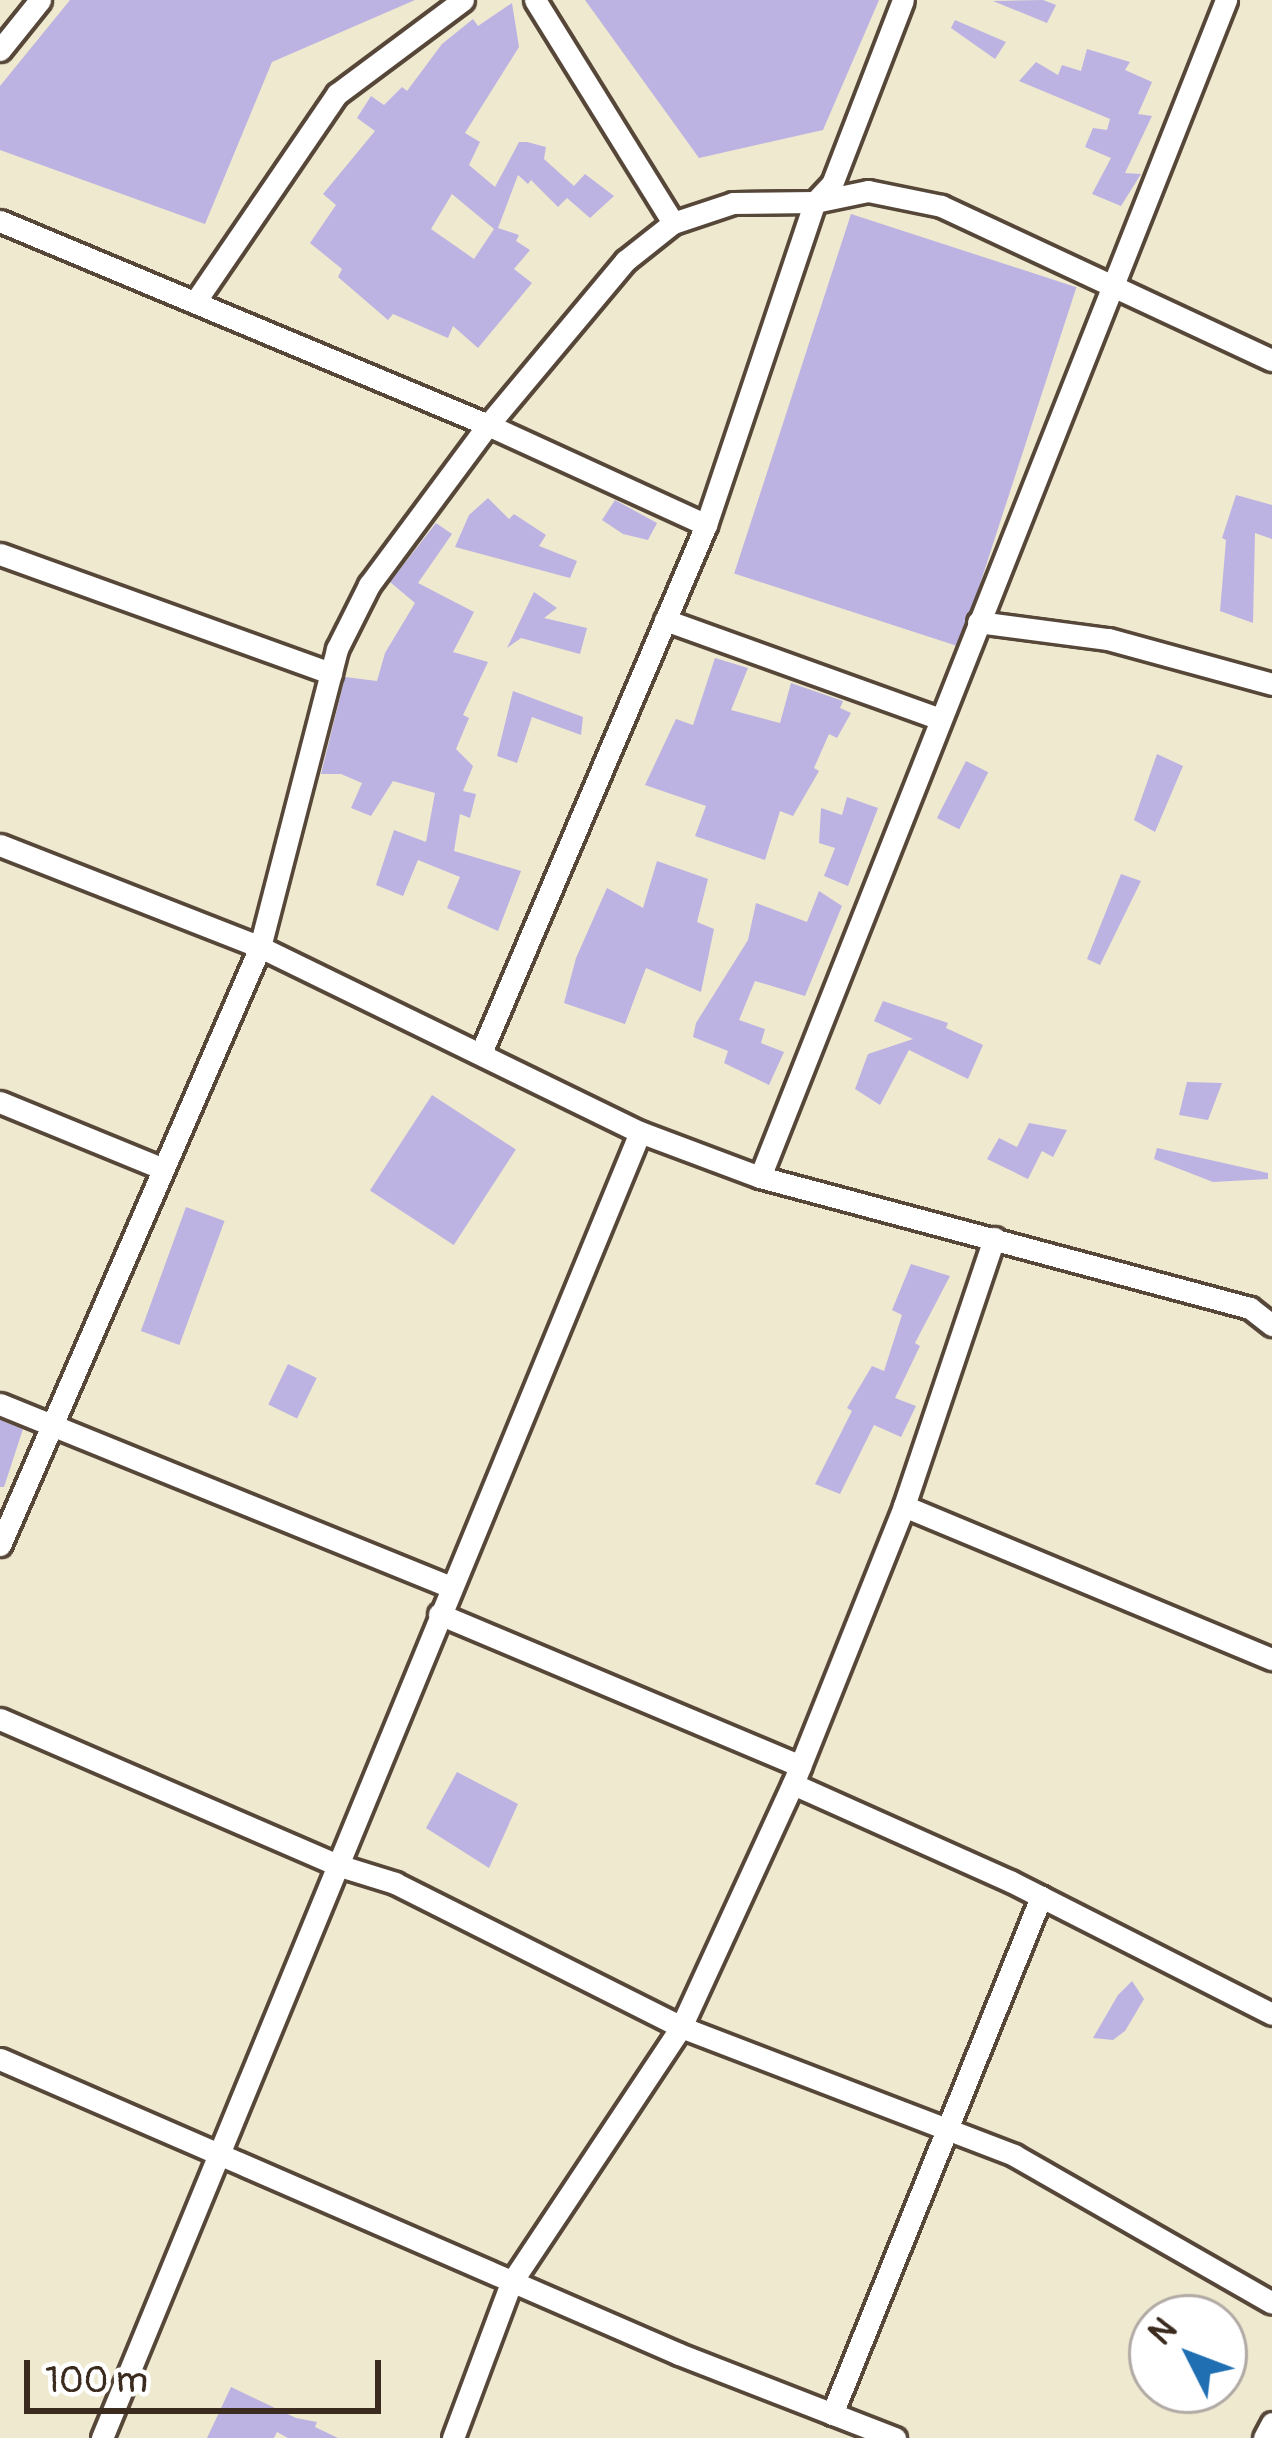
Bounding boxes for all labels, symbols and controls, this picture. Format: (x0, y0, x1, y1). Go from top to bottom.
north arrow (1128, 2294, 1248, 2414)
text: N (1140, 2310, 1186, 2354)
scale bar (30, 2336, 387, 2410)
text: 100 m (45, 2358, 148, 2403)

